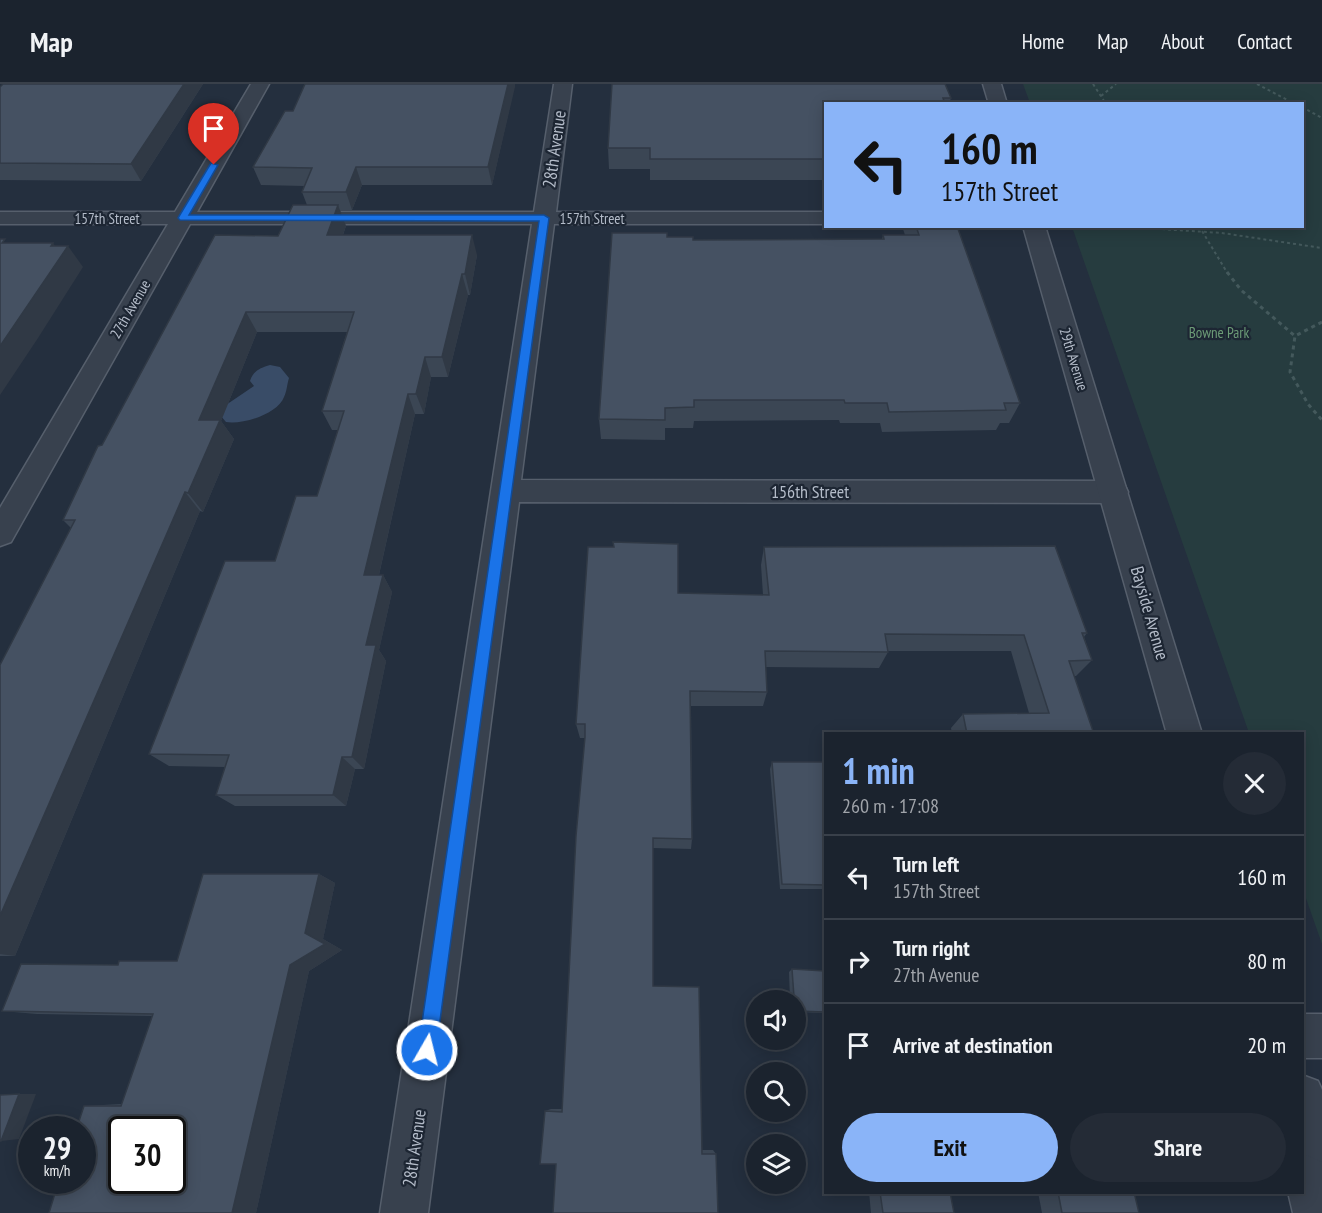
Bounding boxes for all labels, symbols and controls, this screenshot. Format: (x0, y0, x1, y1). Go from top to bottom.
text: Map (30, 23, 73, 60)
text: Home (1022, 28, 1064, 55)
text: Map (1097, 28, 1128, 55)
text: About (1161, 28, 1204, 55)
text: Contact (1237, 28, 1292, 55)
pin (188, 103, 239, 165)
street label: 28th Avenue (537, 109, 571, 189)
icon: arrive (197, 112, 230, 145)
text: 160 m (941, 121, 1038, 176)
icon: left (842, 126, 920, 204)
text: 157th Street (941, 174, 1058, 208)
street label: 157th Street (74, 209, 140, 228)
street label: 157th Street (559, 209, 625, 228)
street label: 27th Avenue (106, 276, 154, 342)
park label: Bowne Park (1189, 323, 1249, 342)
street label: 29th Avenue (1055, 325, 1093, 393)
street label: 156th Street (771, 480, 849, 503)
street label: Bayside Avenue (1126, 563, 1174, 663)
text: 1 min (842, 747, 915, 794)
button: close (1223, 752, 1286, 815)
text: 260 m · 17:08 (842, 793, 939, 819)
text: Turn left (893, 850, 959, 878)
icon: left (842, 861, 875, 894)
text: 160 m (1237, 863, 1286, 891)
text: 157th Street (893, 878, 980, 904)
text: Turn right (893, 934, 970, 962)
icon: right (842, 945, 875, 978)
text: 80 m (1247, 947, 1286, 975)
text: 27th Avenue (893, 962, 979, 988)
map controls (746, 990, 806, 1194)
button: sound (746, 990, 806, 1050)
position arrow (395, 1018, 459, 1082)
icon: arrive (842, 1029, 875, 1062)
text: Arrive at destination (893, 1031, 1053, 1059)
text: 20 m (1247, 1031, 1286, 1059)
button: search (746, 1062, 806, 1122)
street label: 28th Avenue (397, 1108, 431, 1188)
button: Exit (842, 1113, 1058, 1182)
button: Share (1070, 1113, 1286, 1182)
speed limit sign: 30 (108, 1116, 186, 1194)
text: 29 (43, 1128, 71, 1167)
button: layers (746, 1134, 806, 1194)
text: km/h (44, 1161, 70, 1180)

